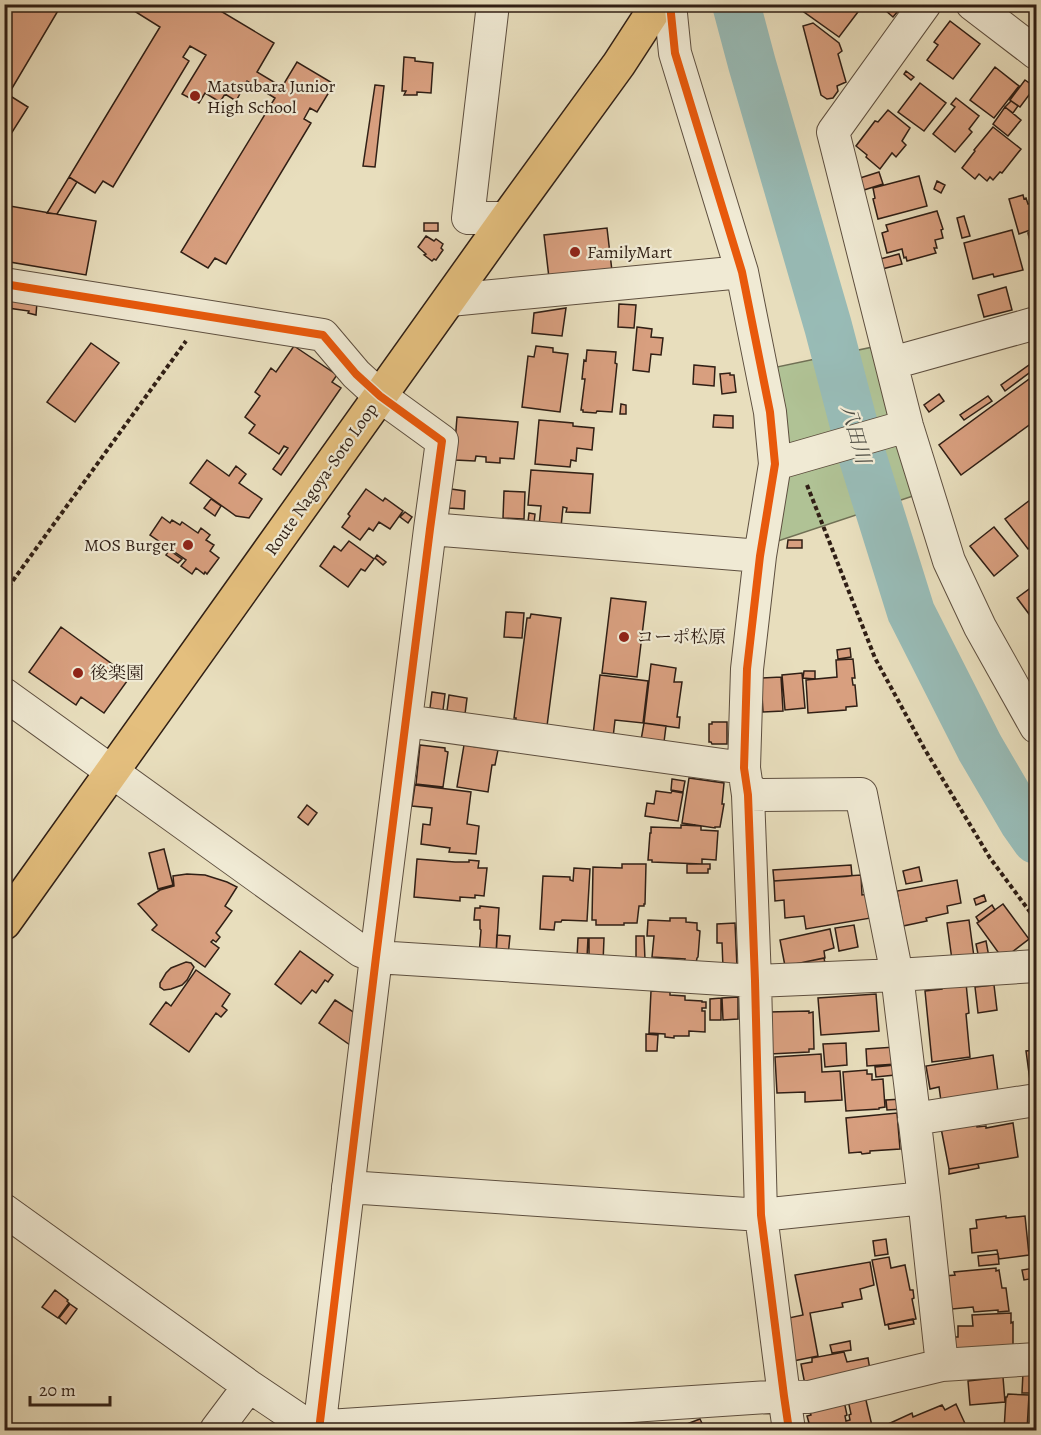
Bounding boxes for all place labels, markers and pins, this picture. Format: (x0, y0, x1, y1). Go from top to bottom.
place label: Matsubara Junior High School (207, 74, 336, 119)
marker: Matsubara Junior High School (188, 89, 202, 103)
place label: FamilyMart (587, 240, 672, 264)
marker: FamilyMart (568, 245, 582, 259)
place label: MOS Burger (84, 533, 176, 557)
marker: MOS Burger (181, 538, 195, 552)
place label: コーポ松原 (636, 625, 726, 649)
marker: コーポ松原 (617, 630, 631, 644)
place label: 後楽園 (90, 661, 144, 685)
marker: 後楽園 (71, 666, 85, 680)

